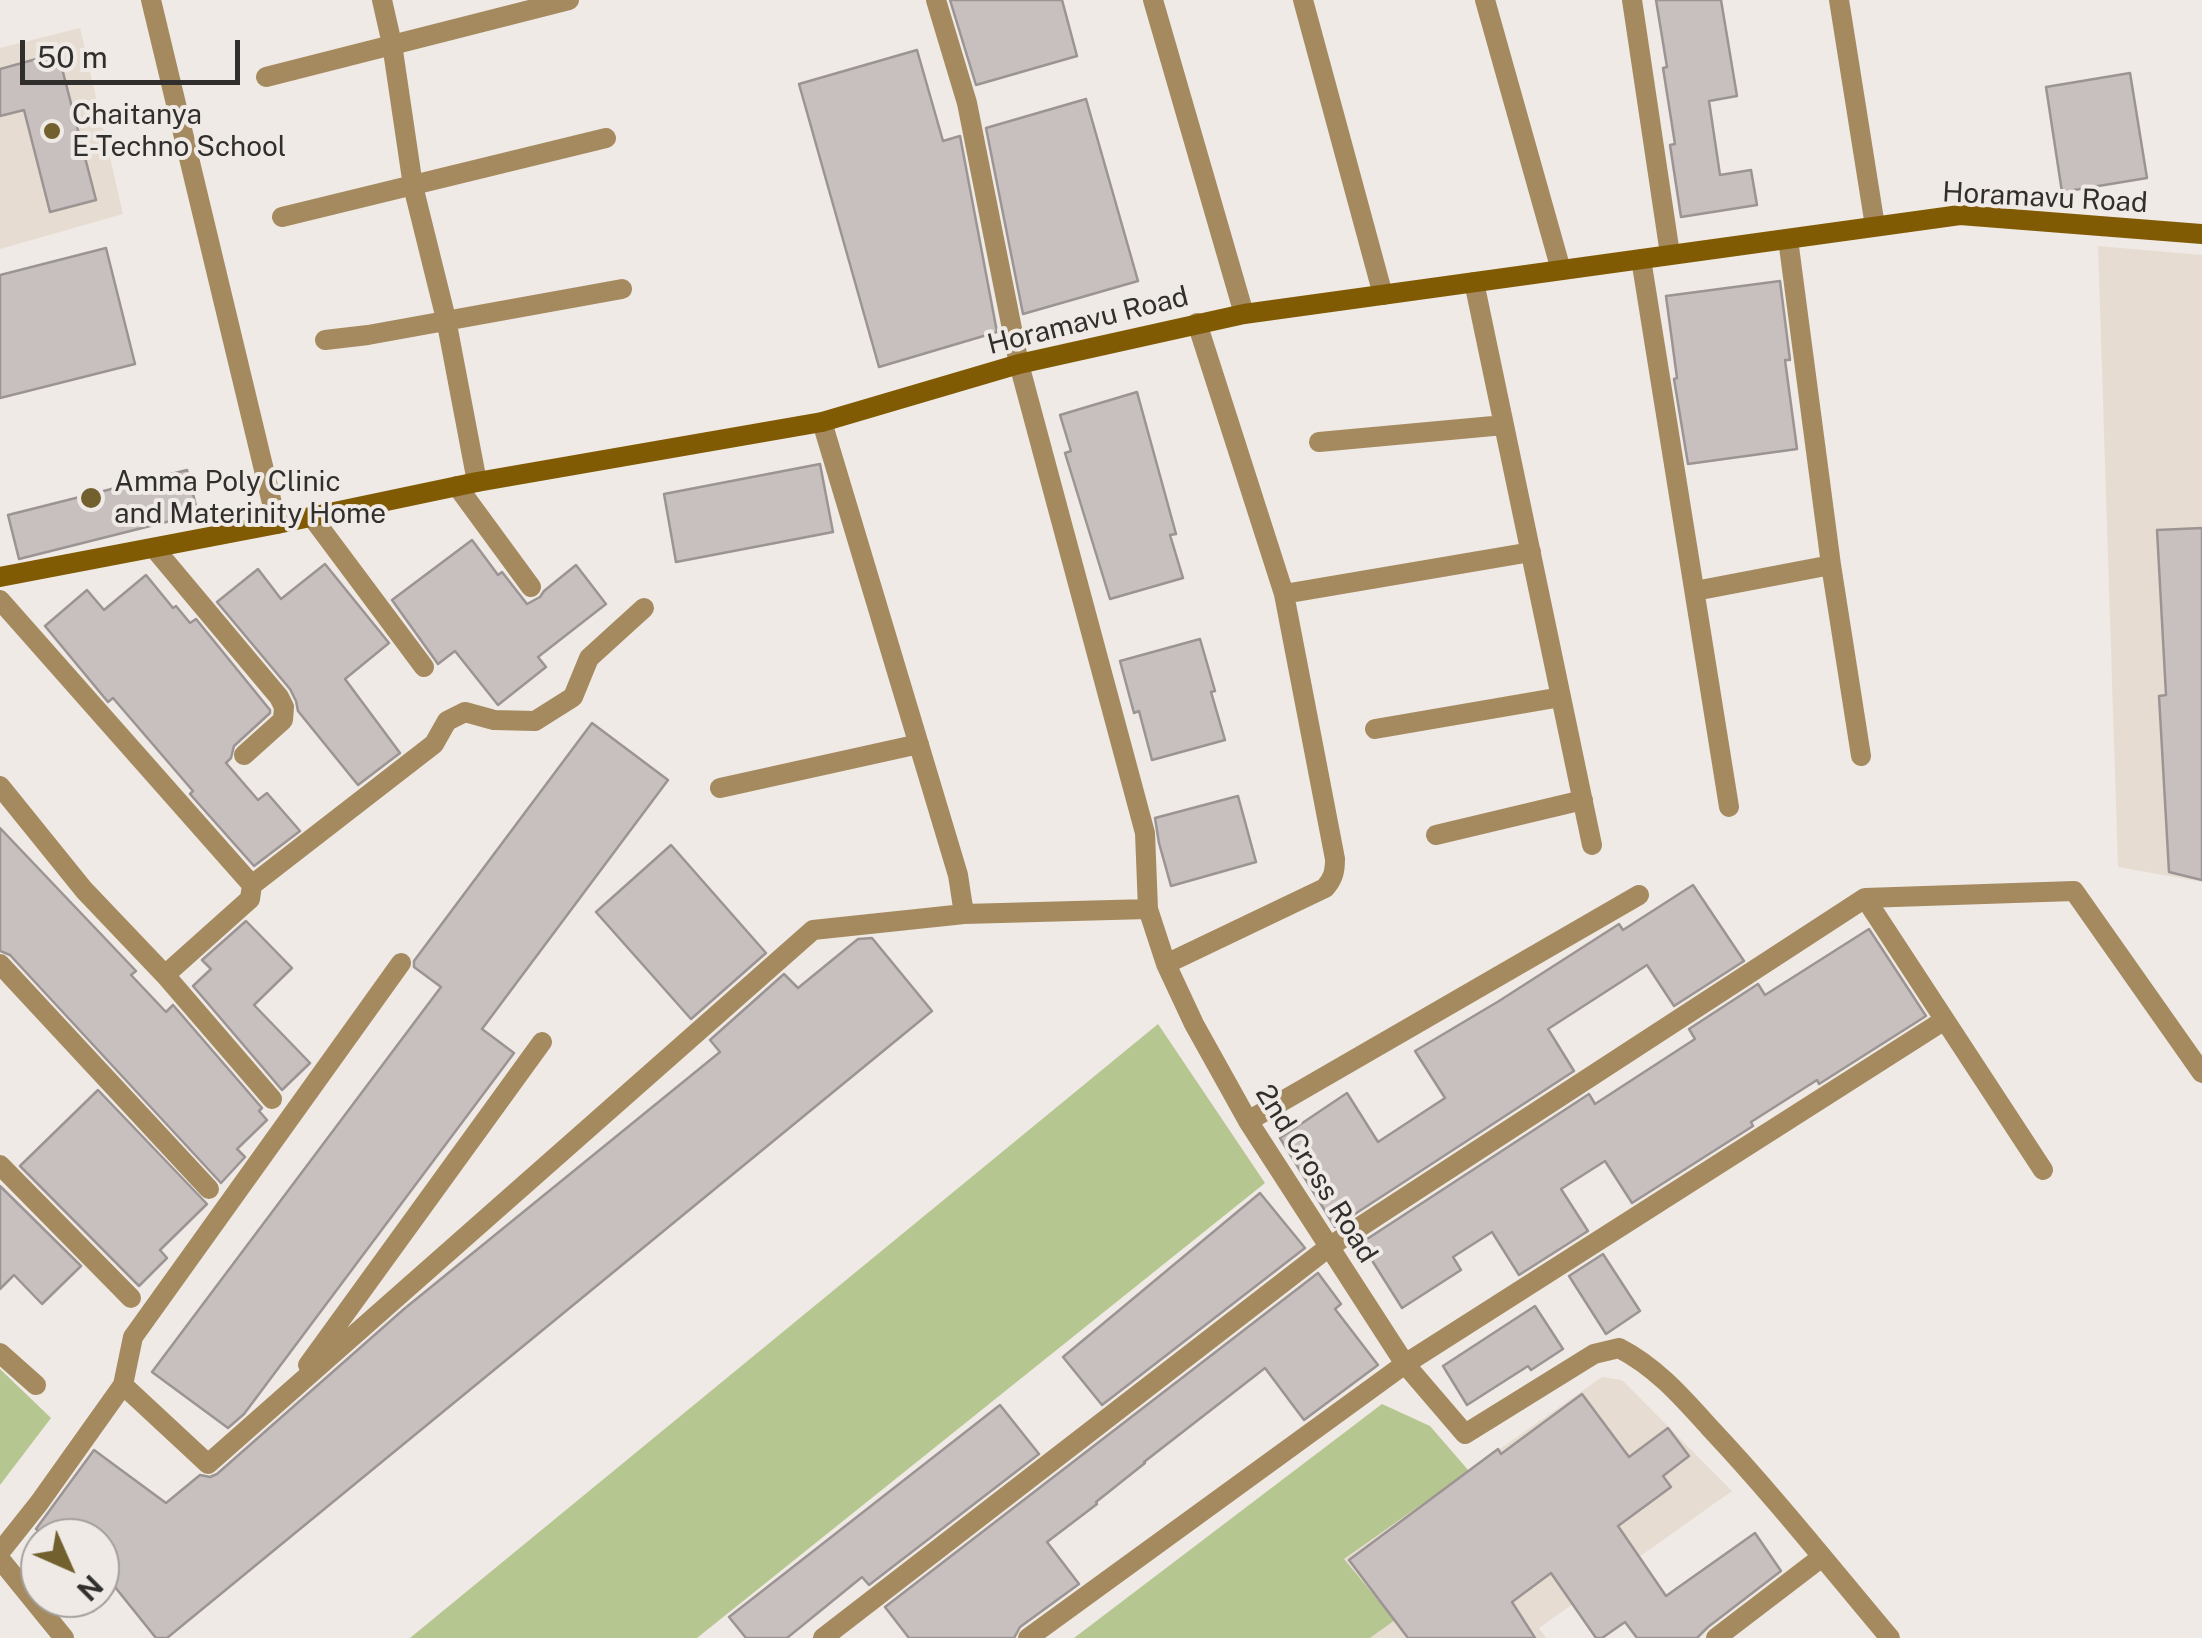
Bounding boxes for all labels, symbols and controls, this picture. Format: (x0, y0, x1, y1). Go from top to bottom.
scale bar (25, 20, 245, 82)
text: 50 m (37, 39, 108, 75)
place label: Chaitanya E-Techno School (72, 98, 286, 164)
marker: Chaitanya E-Techno School (41, 120, 63, 142)
street label: Horamavu Road (1941, 176, 2149, 220)
street label: Horamavu Road (984, 280, 1192, 362)
place label: Amma Poly Clinic and Materinity Home (114, 465, 386, 531)
marker: Amma Poly Clinic and Materinity Home (78, 485, 104, 511)
street label: 2nd Cross Road (1248, 1079, 1384, 1269)
north arrow (20, 1518, 120, 1618)
text: N (71, 1569, 110, 1608)

